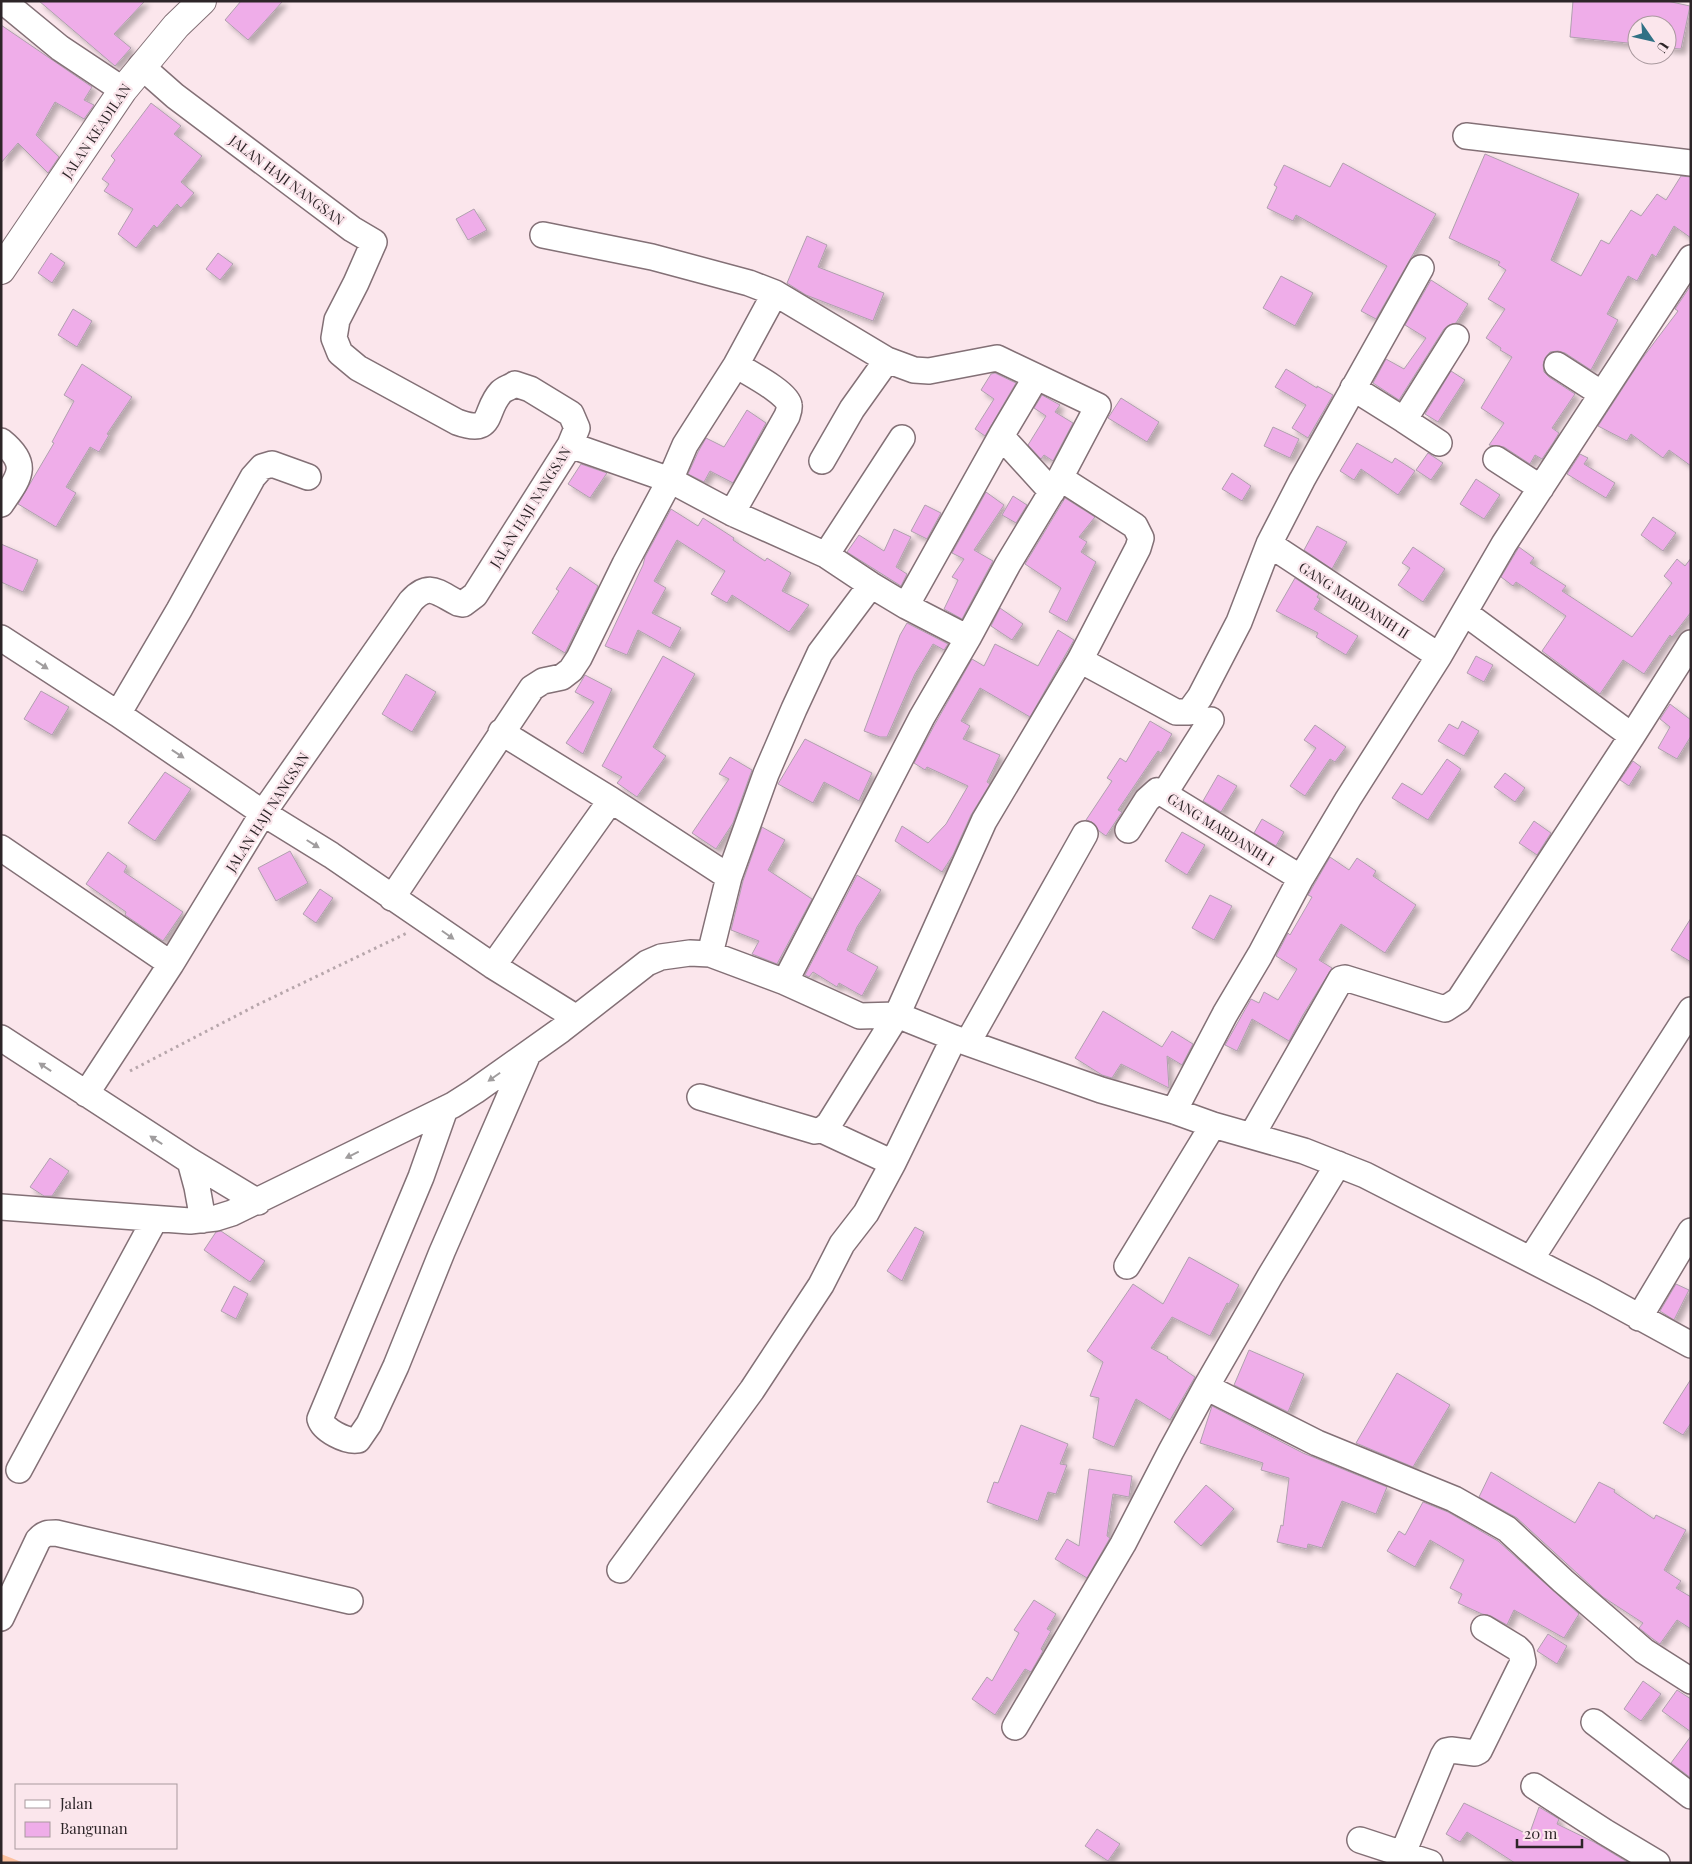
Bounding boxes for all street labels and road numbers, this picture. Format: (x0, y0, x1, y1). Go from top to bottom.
street label: JALAN KEADILAN (57, 80, 135, 183)
street label: JALAN HAJI NANGSAN (225, 130, 348, 230)
street label: JALAN HAJI NANGSAN (485, 443, 575, 572)
street label: GANG MARDANIH II (1295, 557, 1413, 643)
street label: JALAN HAJI NANGSAN (221, 748, 313, 876)
street label: GANG MARDANIH I (1164, 788, 1278, 870)

